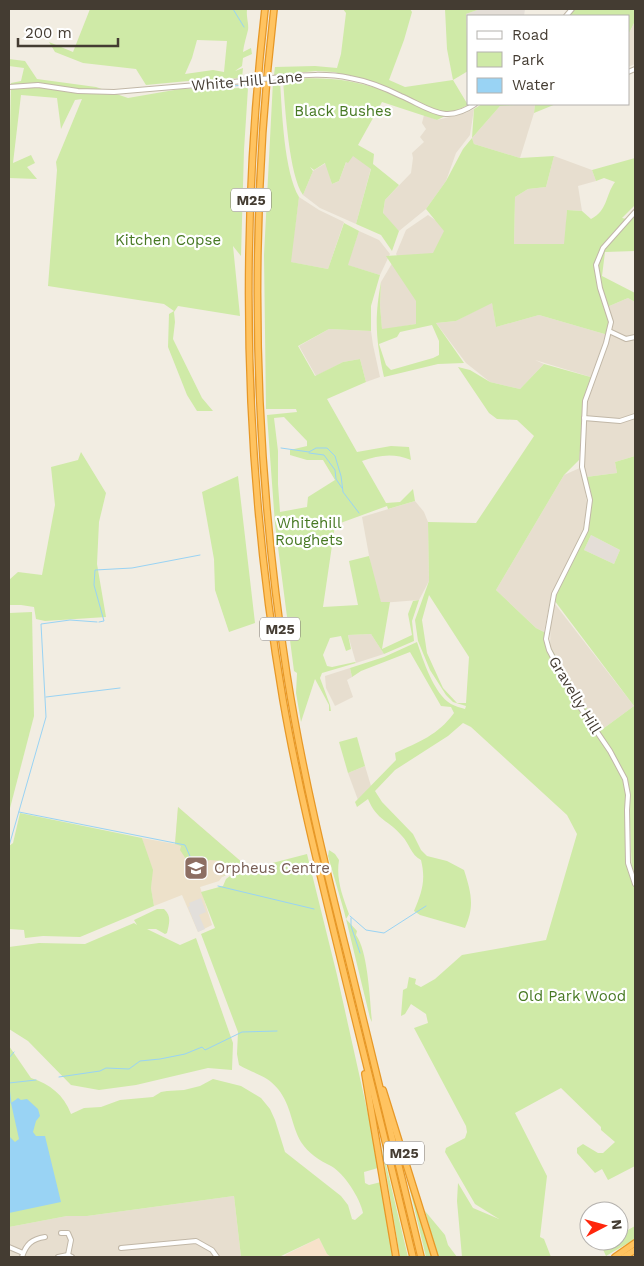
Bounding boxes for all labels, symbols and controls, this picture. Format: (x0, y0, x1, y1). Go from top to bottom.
scale bar (18, 15, 118, 47)
legend (467, 15, 629, 105)
text: 200 m (25, 24, 72, 42)
text: Road (512, 26, 549, 44)
text: Park (512, 51, 545, 69)
street label: White Hill Lane (190, 67, 304, 95)
text: Water (512, 76, 555, 94)
park label: Black Bushes (294, 102, 392, 120)
road number: M25 (231, 188, 271, 212)
park label: Kitchen Copse (115, 231, 221, 249)
park label: Whitehill Roughets (275, 514, 343, 549)
road number: M25 (260, 618, 300, 640)
street label: Gravelly Hill (545, 653, 605, 737)
school or university icon: Orpheus Centre (183, 855, 209, 881)
place label: Orpheus Centre (214, 859, 330, 877)
park label: Old Park Wood (518, 987, 626, 1005)
road number: M25 (384, 1142, 424, 1164)
north arrow (579, 1201, 629, 1251)
text: N (608, 1219, 625, 1231)

